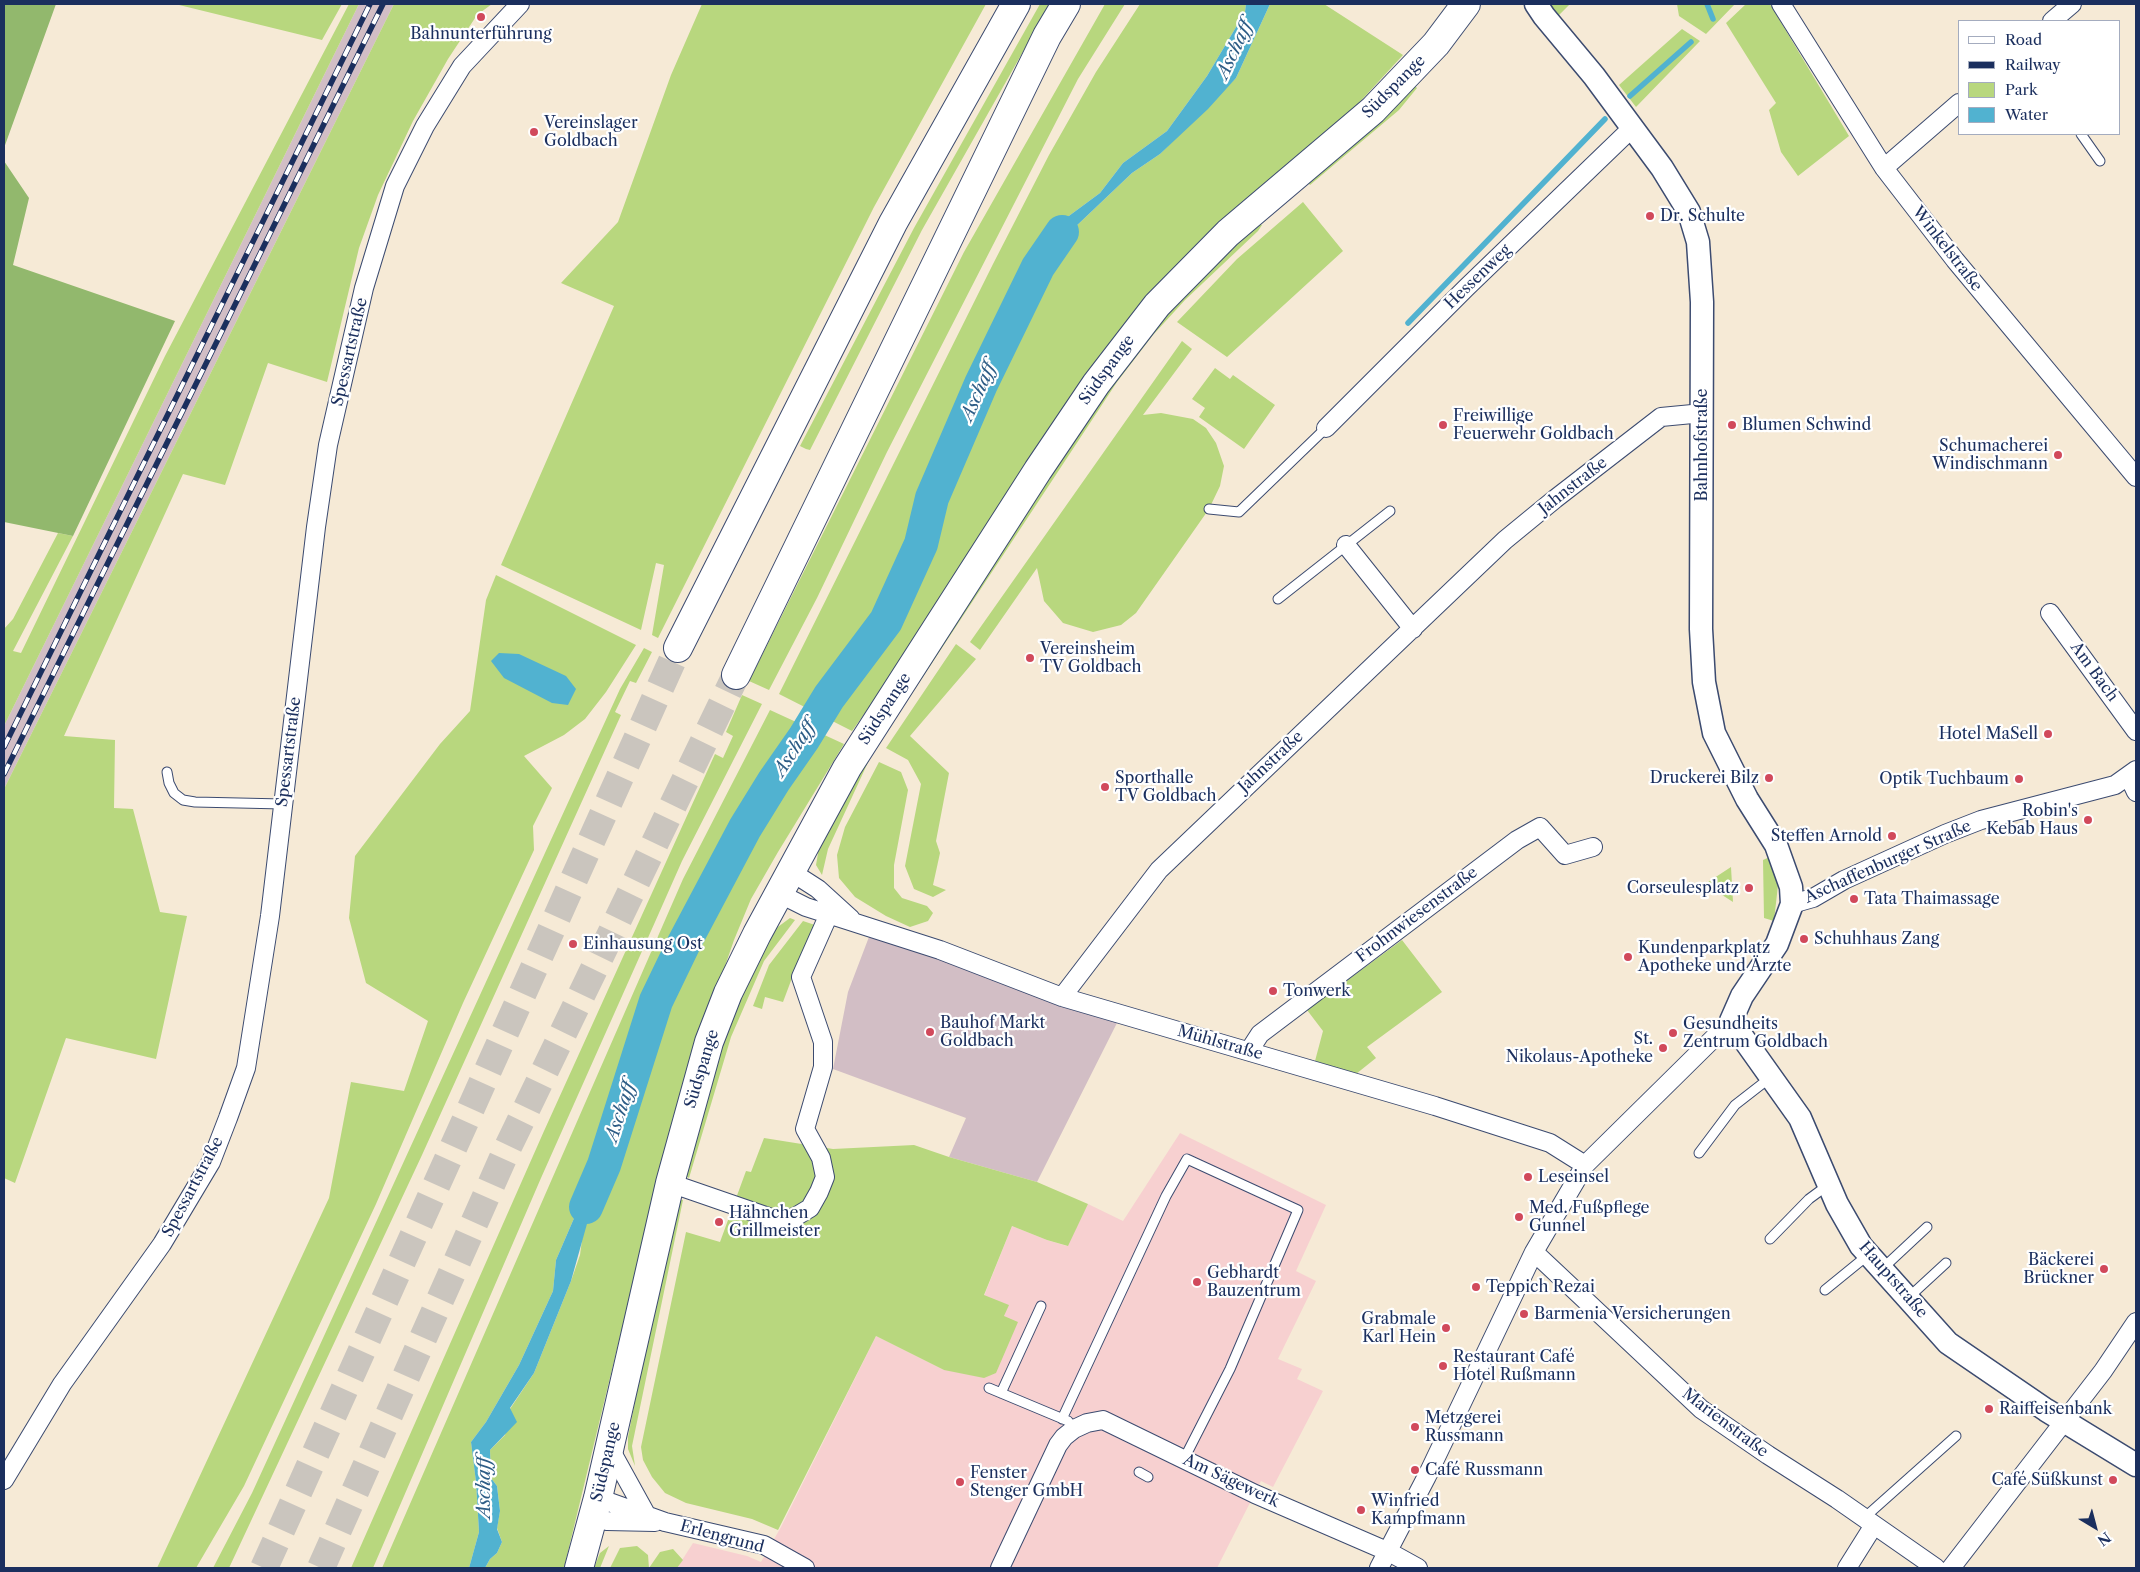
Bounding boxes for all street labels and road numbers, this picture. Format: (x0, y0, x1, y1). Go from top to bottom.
street label: Südspange (1358, 51, 1430, 123)
street label: Winkelstraße (1908, 203, 1986, 295)
street label: Hessenweg (1441, 241, 1515, 313)
street label: Spessartstraße (328, 296, 372, 408)
street label: Südspange (1075, 331, 1139, 409)
street label: Bahnhofstraße (1692, 389, 1712, 501)
street label: Jahnstraße (1535, 453, 1611, 519)
street label: Am Bach (2066, 638, 2122, 706)
street label: Südspange (855, 670, 915, 748)
street label: Spessartstraße (273, 696, 305, 808)
street label: Jahnstraße (1235, 727, 1307, 797)
street label: Aschaffenburger Straße (1802, 817, 1974, 907)
street label: Frohnwiesenstraße (1353, 863, 1481, 967)
street label: Mühlstraße (1175, 1022, 1265, 1064)
street label: Südspange (681, 1027, 723, 1111)
street label: Spessartstraße (159, 1134, 227, 1240)
street label: Hauptstraße (1855, 1238, 1931, 1322)
street label: Marienstraße (1678, 1384, 1772, 1462)
street label: Südspange (587, 1420, 625, 1504)
street label: Am Sägewerk (1180, 1450, 1282, 1512)
street label: Erlengrund (678, 1517, 766, 1557)

